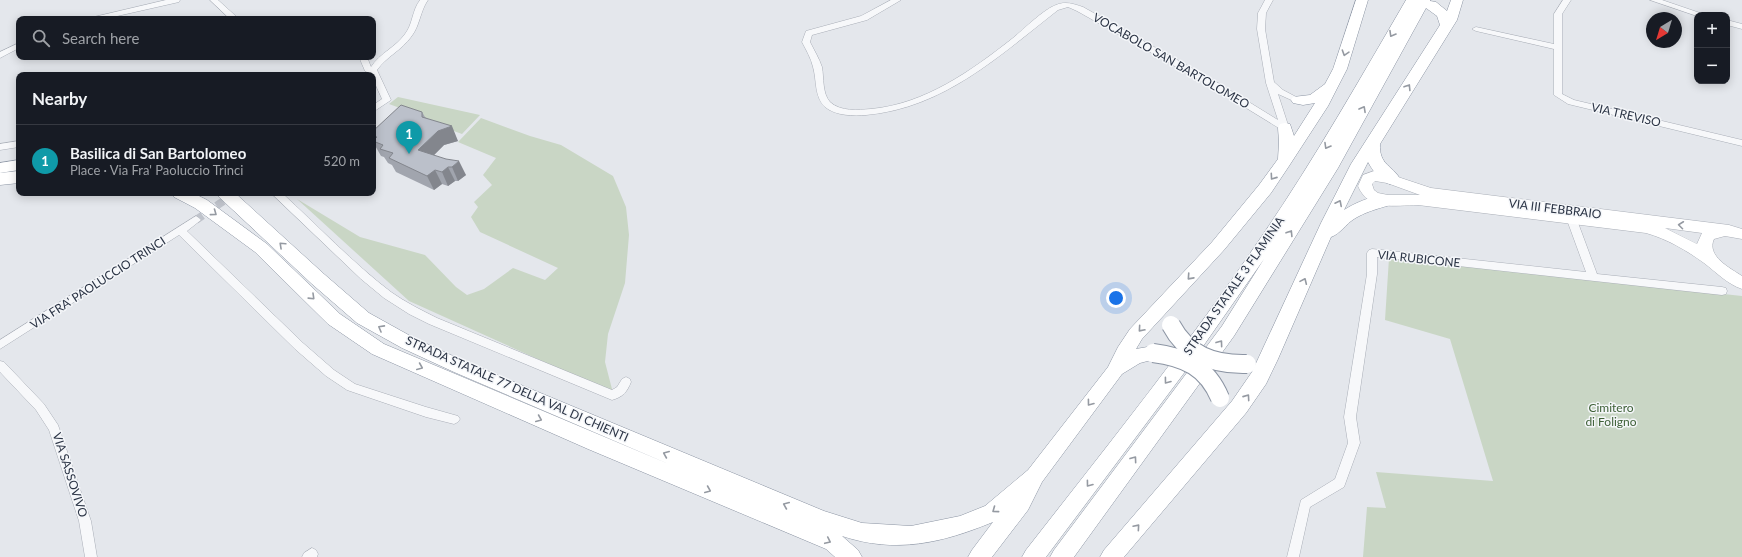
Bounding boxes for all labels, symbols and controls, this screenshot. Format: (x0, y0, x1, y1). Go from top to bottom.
street label: VOCABOLO SAN BARTOLOMEO (1090, 9, 1253, 112)
north arrow (1646, 12, 1682, 48)
map controls (1694, 12, 1730, 84)
button: + (1694, 12, 1730, 48)
search box (16, 16, 376, 60)
icon: search (30, 27, 52, 49)
text: Search here (62, 29, 139, 47)
one-way arrow (1390, 30, 1397, 37)
button: − (1694, 48, 1730, 84)
one-way arrow (1341, 49, 1350, 56)
one-way arrow (1403, 84, 1411, 91)
text: Nearby (32, 88, 87, 109)
street label: VIA TREVISO (1590, 99, 1663, 130)
one-way arrow (1359, 106, 1366, 113)
pin: 1 (396, 121, 422, 154)
one-way arrow (1324, 142, 1332, 149)
text: Basilica di San Bartolomeo (70, 144, 246, 162)
text: 1 (41, 153, 49, 169)
text: 520 m (323, 153, 360, 169)
text: Place · Via Fra' Paoluccio Trinci (70, 162, 243, 178)
one-way arrow (1271, 173, 1278, 180)
street label: VIA III FEBBRAIO (1508, 195, 1603, 222)
one-way arrow (1334, 199, 1342, 207)
one-way arrow (209, 208, 216, 215)
street label: STRADA STATALE 3 FLAMINIA (1180, 213, 1288, 358)
one-way arrow (1678, 221, 1684, 230)
one-way arrow (1285, 230, 1292, 237)
street label: VIA FRA' PAOLUCCIO TRINCI (27, 233, 168, 332)
one-way arrow (279, 243, 286, 250)
street label: VIA RUBICONE (1377, 247, 1461, 270)
one-way arrow (1187, 272, 1195, 280)
one-way arrow (1300, 277, 1308, 284)
your location (1106, 288, 1126, 308)
one-way arrow (307, 292, 315, 300)
one-way arrow (1138, 324, 1146, 332)
one-way arrow (378, 325, 385, 332)
street label: STRADA STATALE 77 DELLA VAL DI CHIENTI (403, 332, 631, 445)
one-way arrow (1215, 340, 1222, 347)
one-way arrow (416, 362, 423, 370)
one-way arrow (1165, 376, 1172, 383)
one-way arrow (1242, 394, 1250, 401)
one-way arrow (1088, 398, 1095, 405)
park label: Cimitero di Foligno (1585, 400, 1637, 429)
one-way arrow (535, 414, 543, 422)
street label: VIA SASSOVIVO (50, 431, 91, 519)
one-way arrow (663, 450, 670, 458)
one-way arrow (1130, 456, 1137, 463)
one-way arrow (1086, 480, 1093, 487)
one-way arrow (705, 486, 712, 494)
one-way arrow (782, 502, 790, 510)
one-way arrow (992, 505, 999, 512)
one-way arrow (1132, 525, 1139, 532)
one-way arrow (824, 536, 831, 544)

